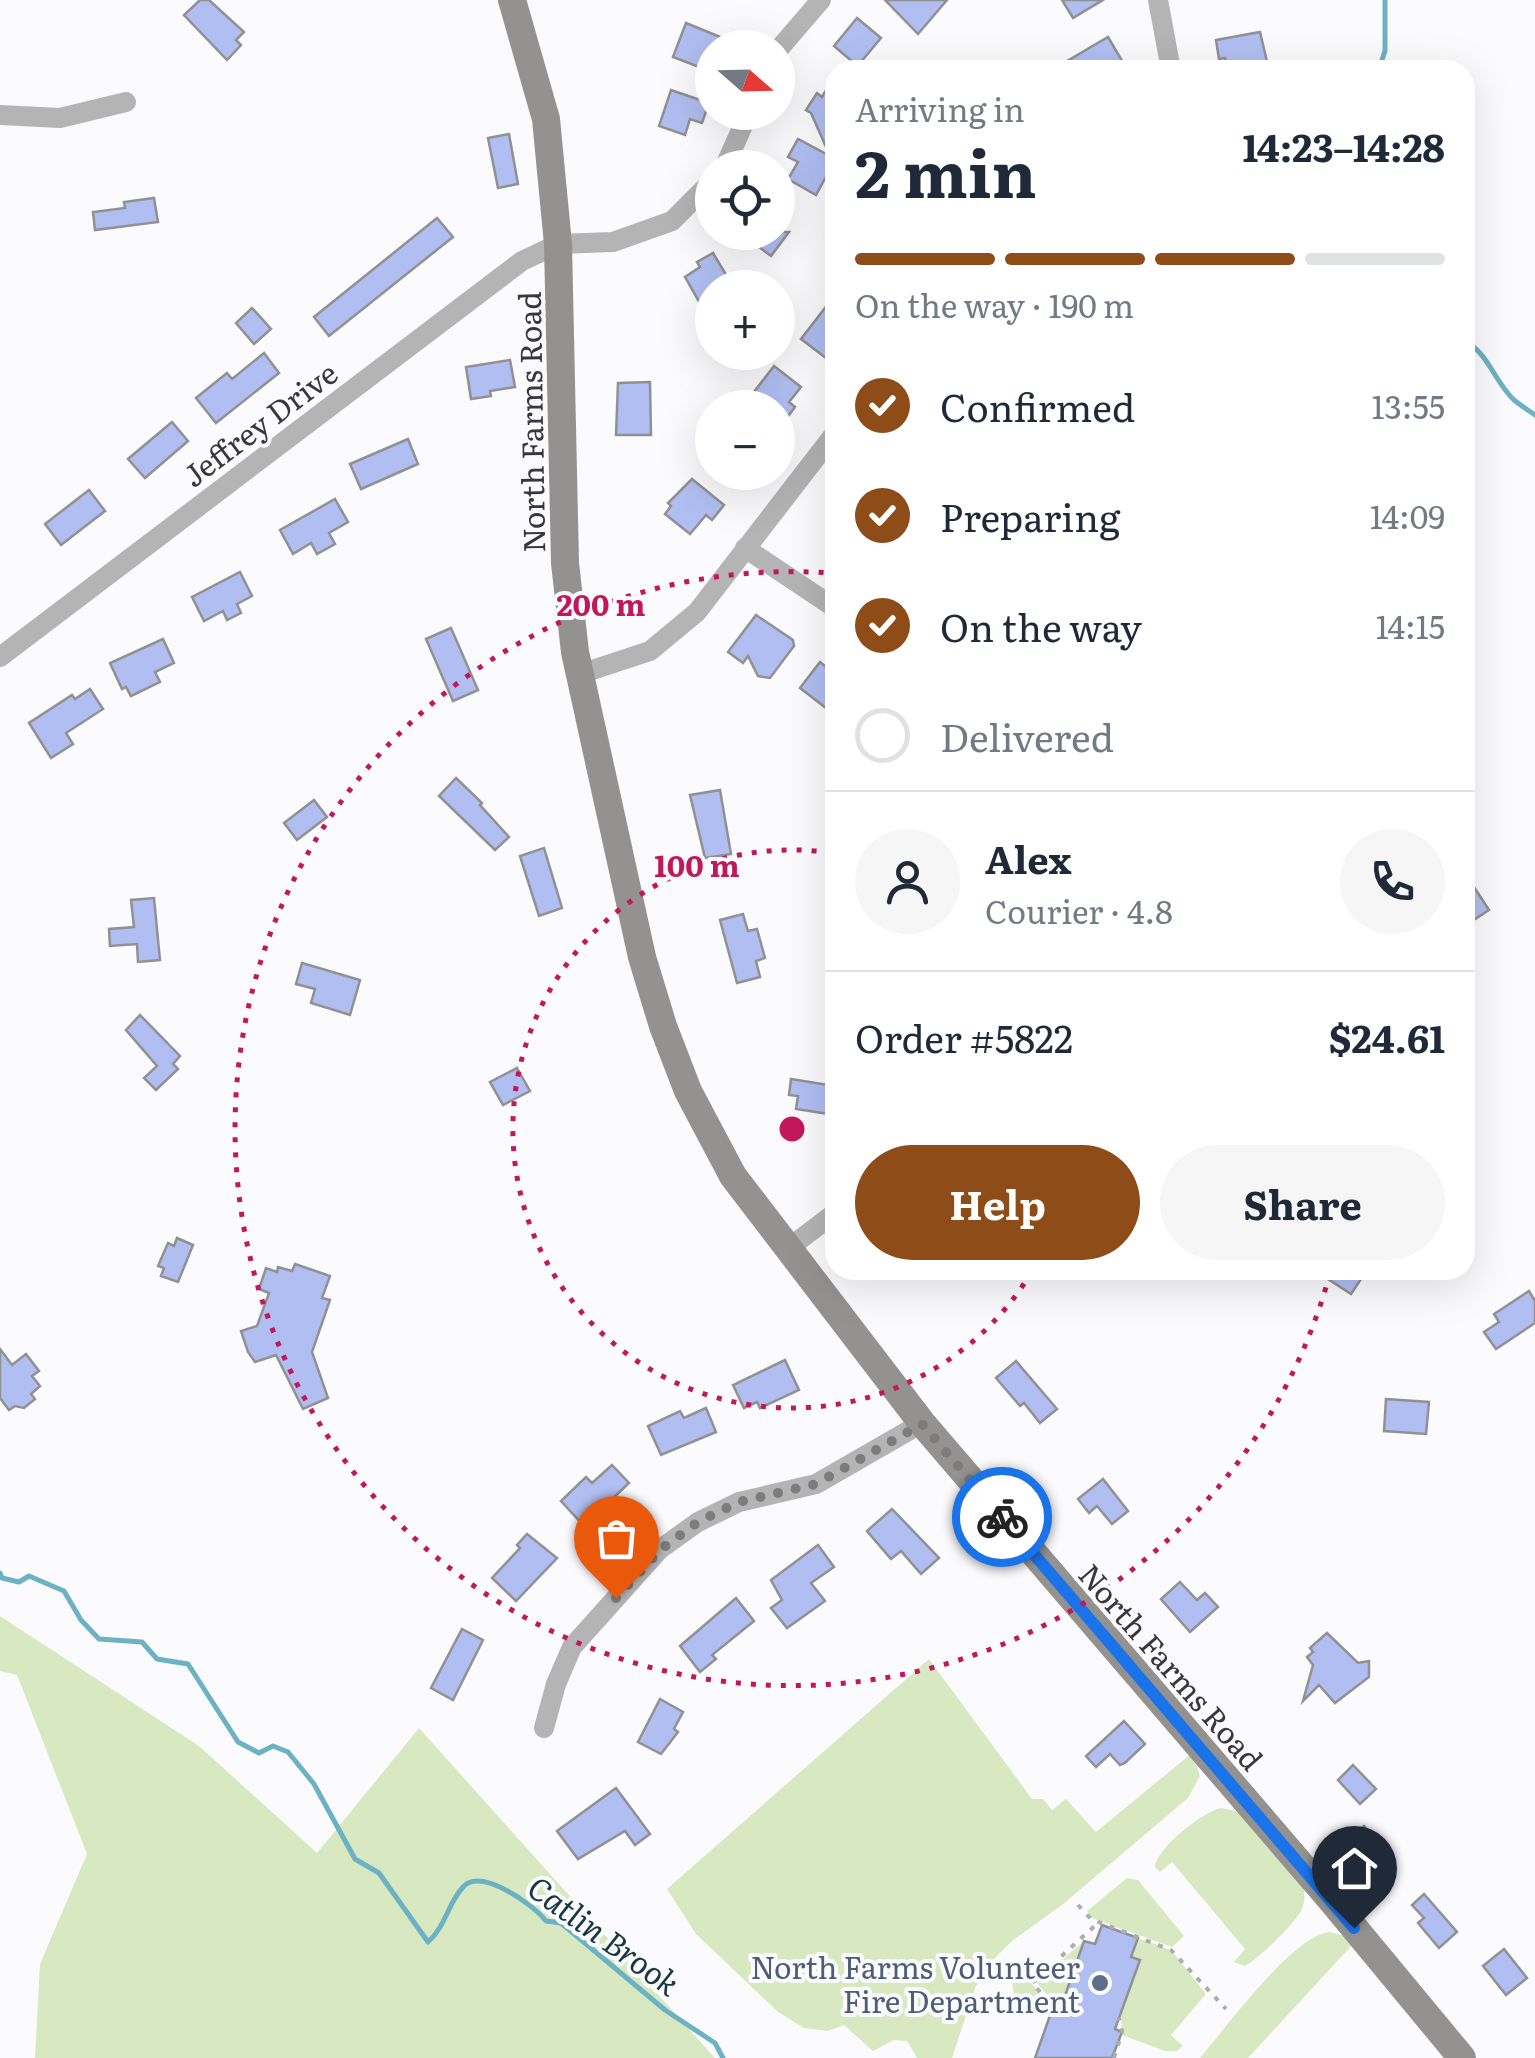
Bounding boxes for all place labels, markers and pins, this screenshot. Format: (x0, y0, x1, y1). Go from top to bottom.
centre of rings (774, 1111, 810, 1147)
pin (574, 1496, 659, 1599)
pin (1312, 1826, 1397, 1929)
place label: North Farms Volunteer Fire Department (750, 1944, 1080, 2022)
marker: North Farms Volunteer Fire Department (1089, 1972, 1111, 1994)

